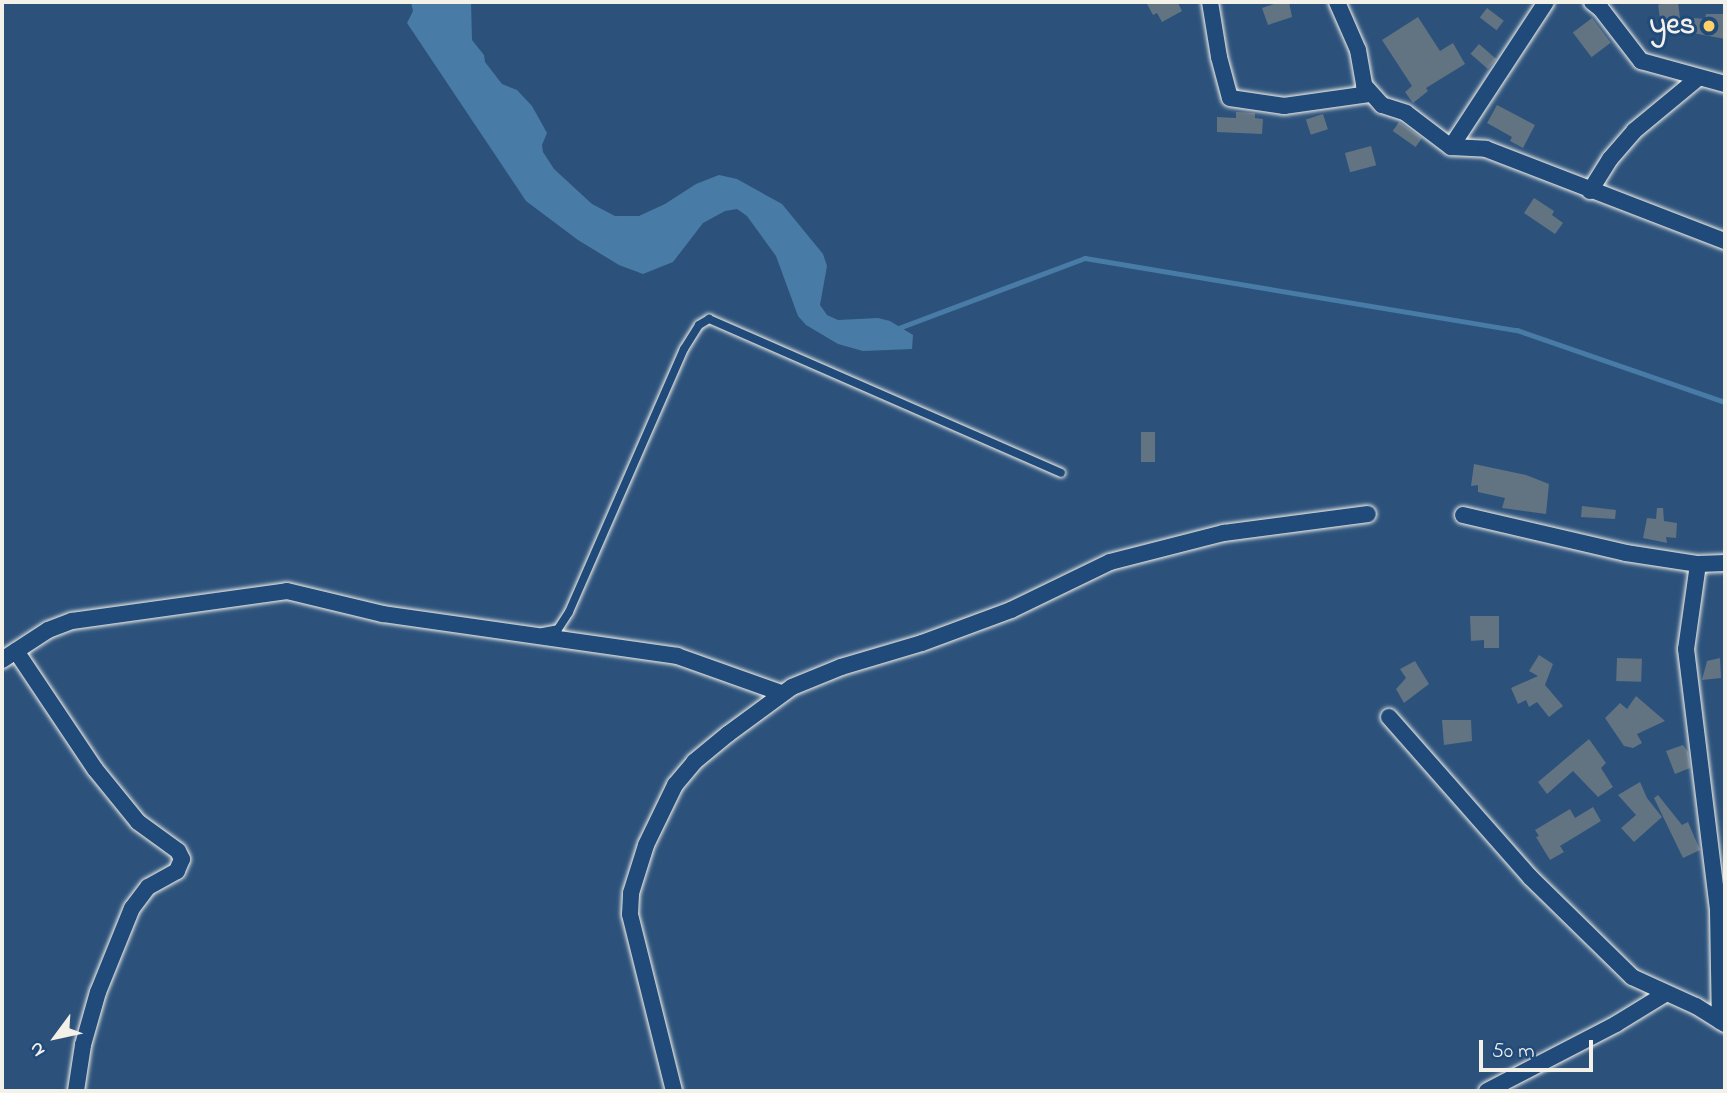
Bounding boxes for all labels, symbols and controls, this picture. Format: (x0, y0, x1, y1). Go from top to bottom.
place label: yes (1650, 8, 1695, 44)
marker: yes (1701, 18, 1717, 34)
north arrow (21, 1002, 91, 1072)
scale bar (1482, 1026, 1596, 1070)
text: N (23, 1036, 53, 1061)
text: 50 m (1492, 1037, 1535, 1067)

